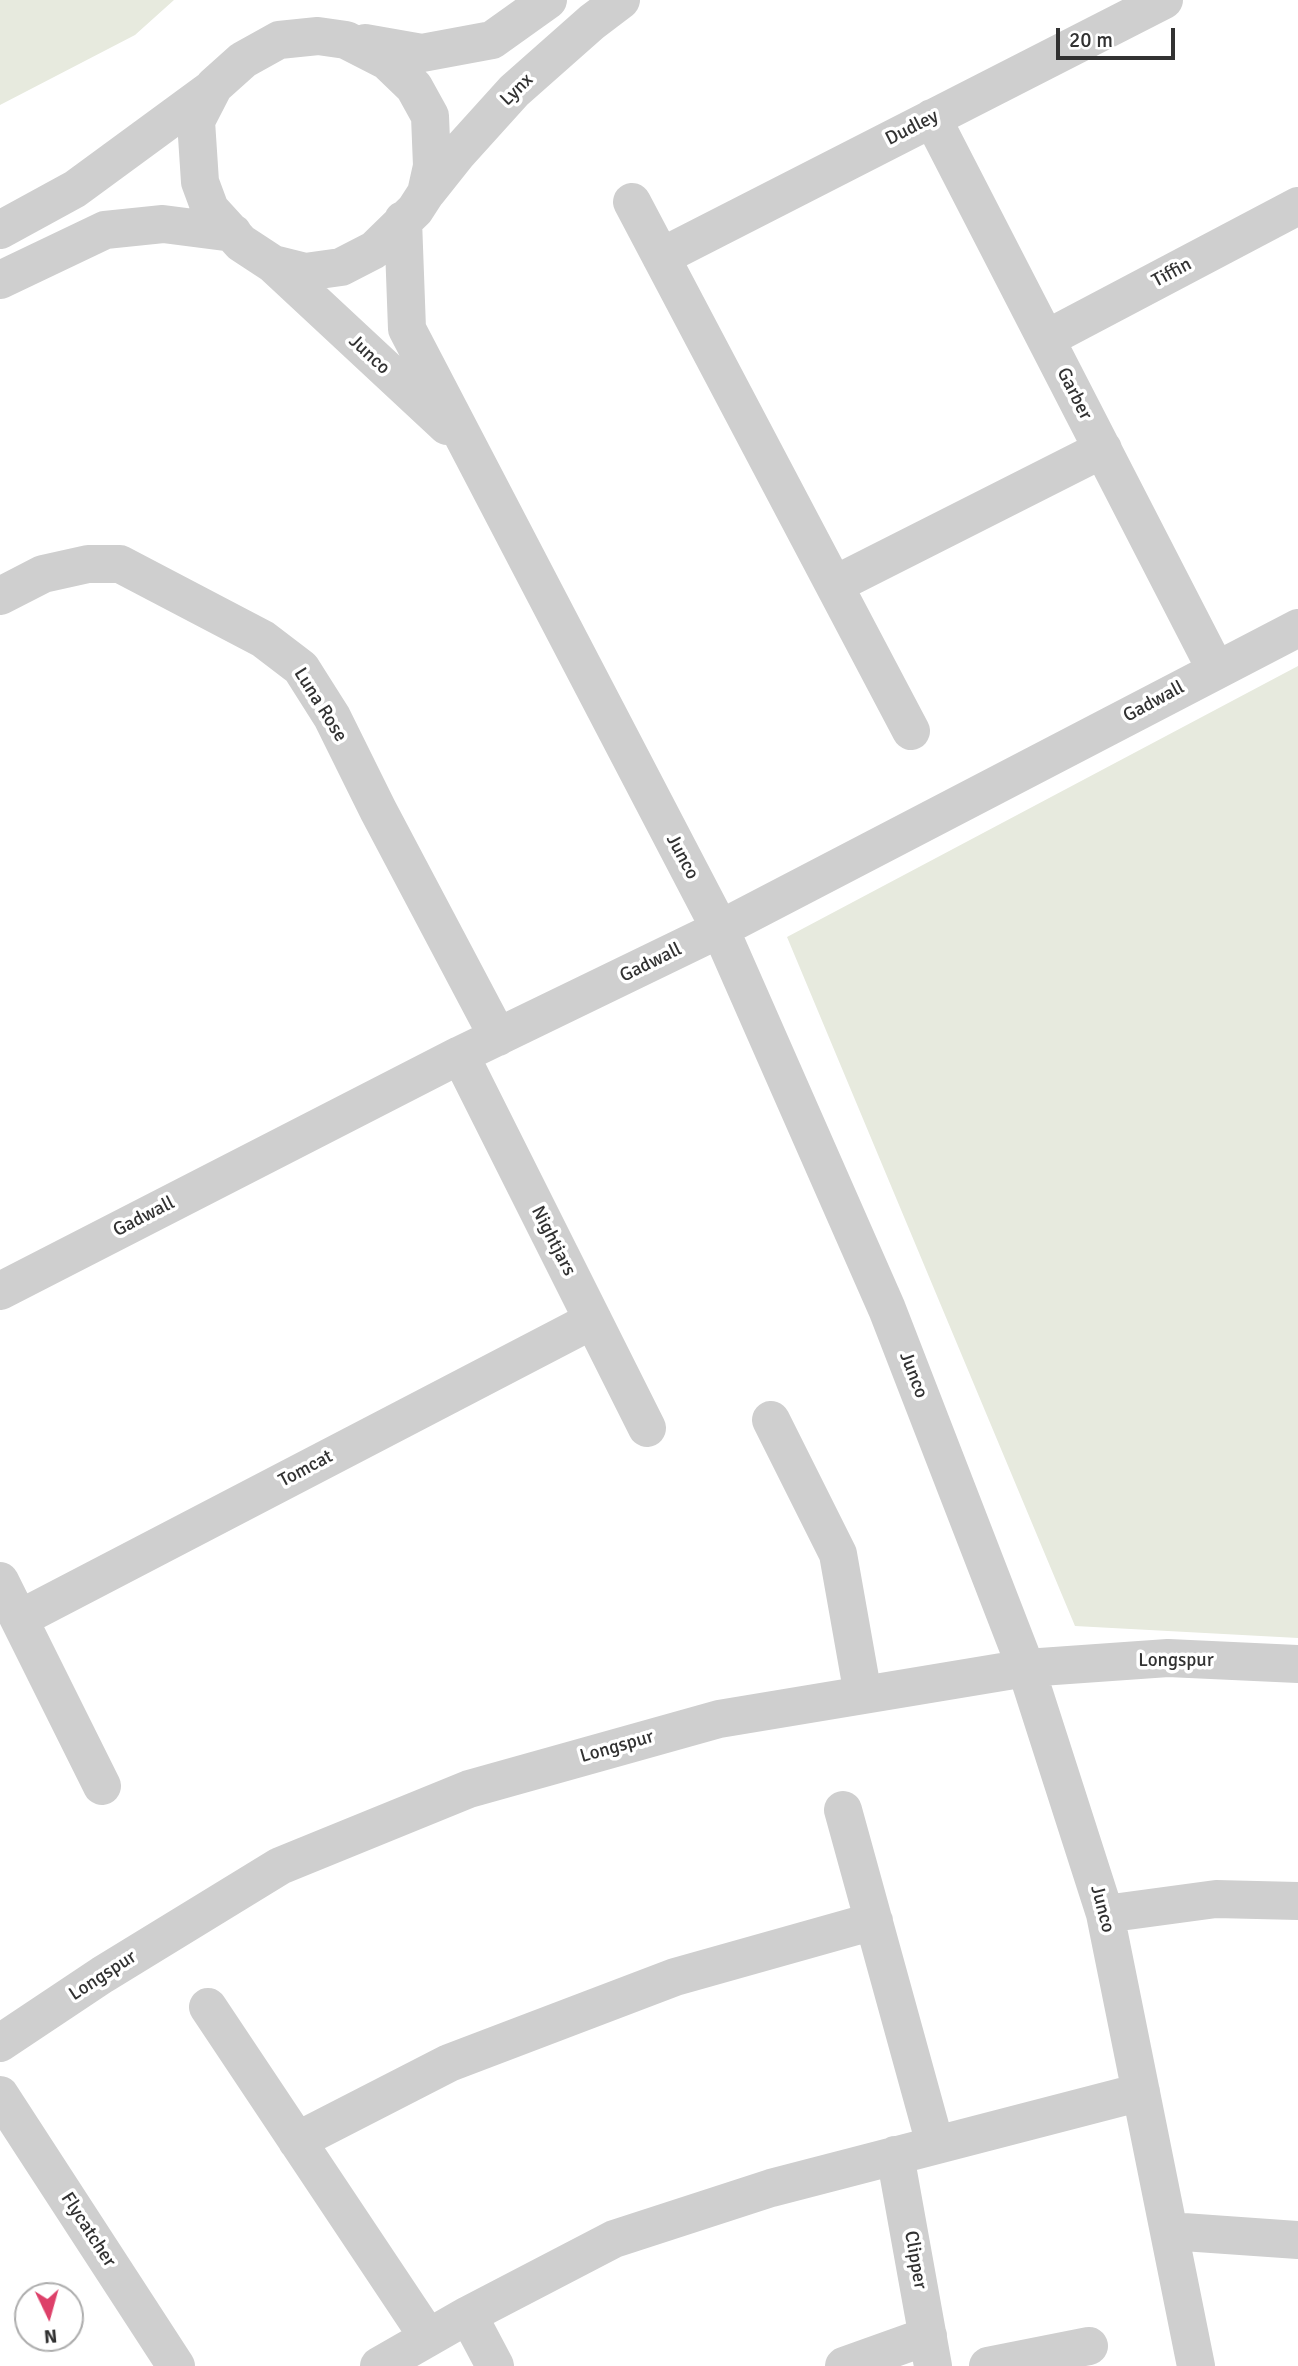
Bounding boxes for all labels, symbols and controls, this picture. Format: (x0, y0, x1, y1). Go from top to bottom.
scale bar (1060, 14, 1179, 58)
text: 20 m (1069, 27, 1113, 53)
street label: Lynx (496, 69, 538, 111)
street label: Dudley (882, 105, 942, 151)
street label: Tiffin (1148, 253, 1196, 293)
street label: Junco (344, 330, 394, 380)
street label: Garber (1051, 364, 1097, 424)
street label: Luna Rose (288, 664, 352, 746)
street label: Gadwall (1120, 676, 1188, 728)
street label: Junco (661, 830, 703, 884)
street label: Gadwall (616, 938, 686, 988)
street label: Gadwall (109, 1192, 179, 1242)
street label: Nightjars (526, 1202, 580, 1280)
street label: Junco (894, 1349, 932, 1401)
street label: Tomcat (275, 1445, 337, 1493)
street label: Longspur (1138, 1650, 1214, 1672)
street label: Longspur (578, 1726, 656, 1768)
street label: Junco (1085, 1883, 1119, 1935)
street label: Longspur (65, 1946, 141, 2006)
street label: Flycatcher (55, 2188, 121, 2272)
street label: Clipper (899, 2229, 931, 2291)
north arrow (14, 2282, 84, 2352)
text: N (43, 2323, 58, 2348)

